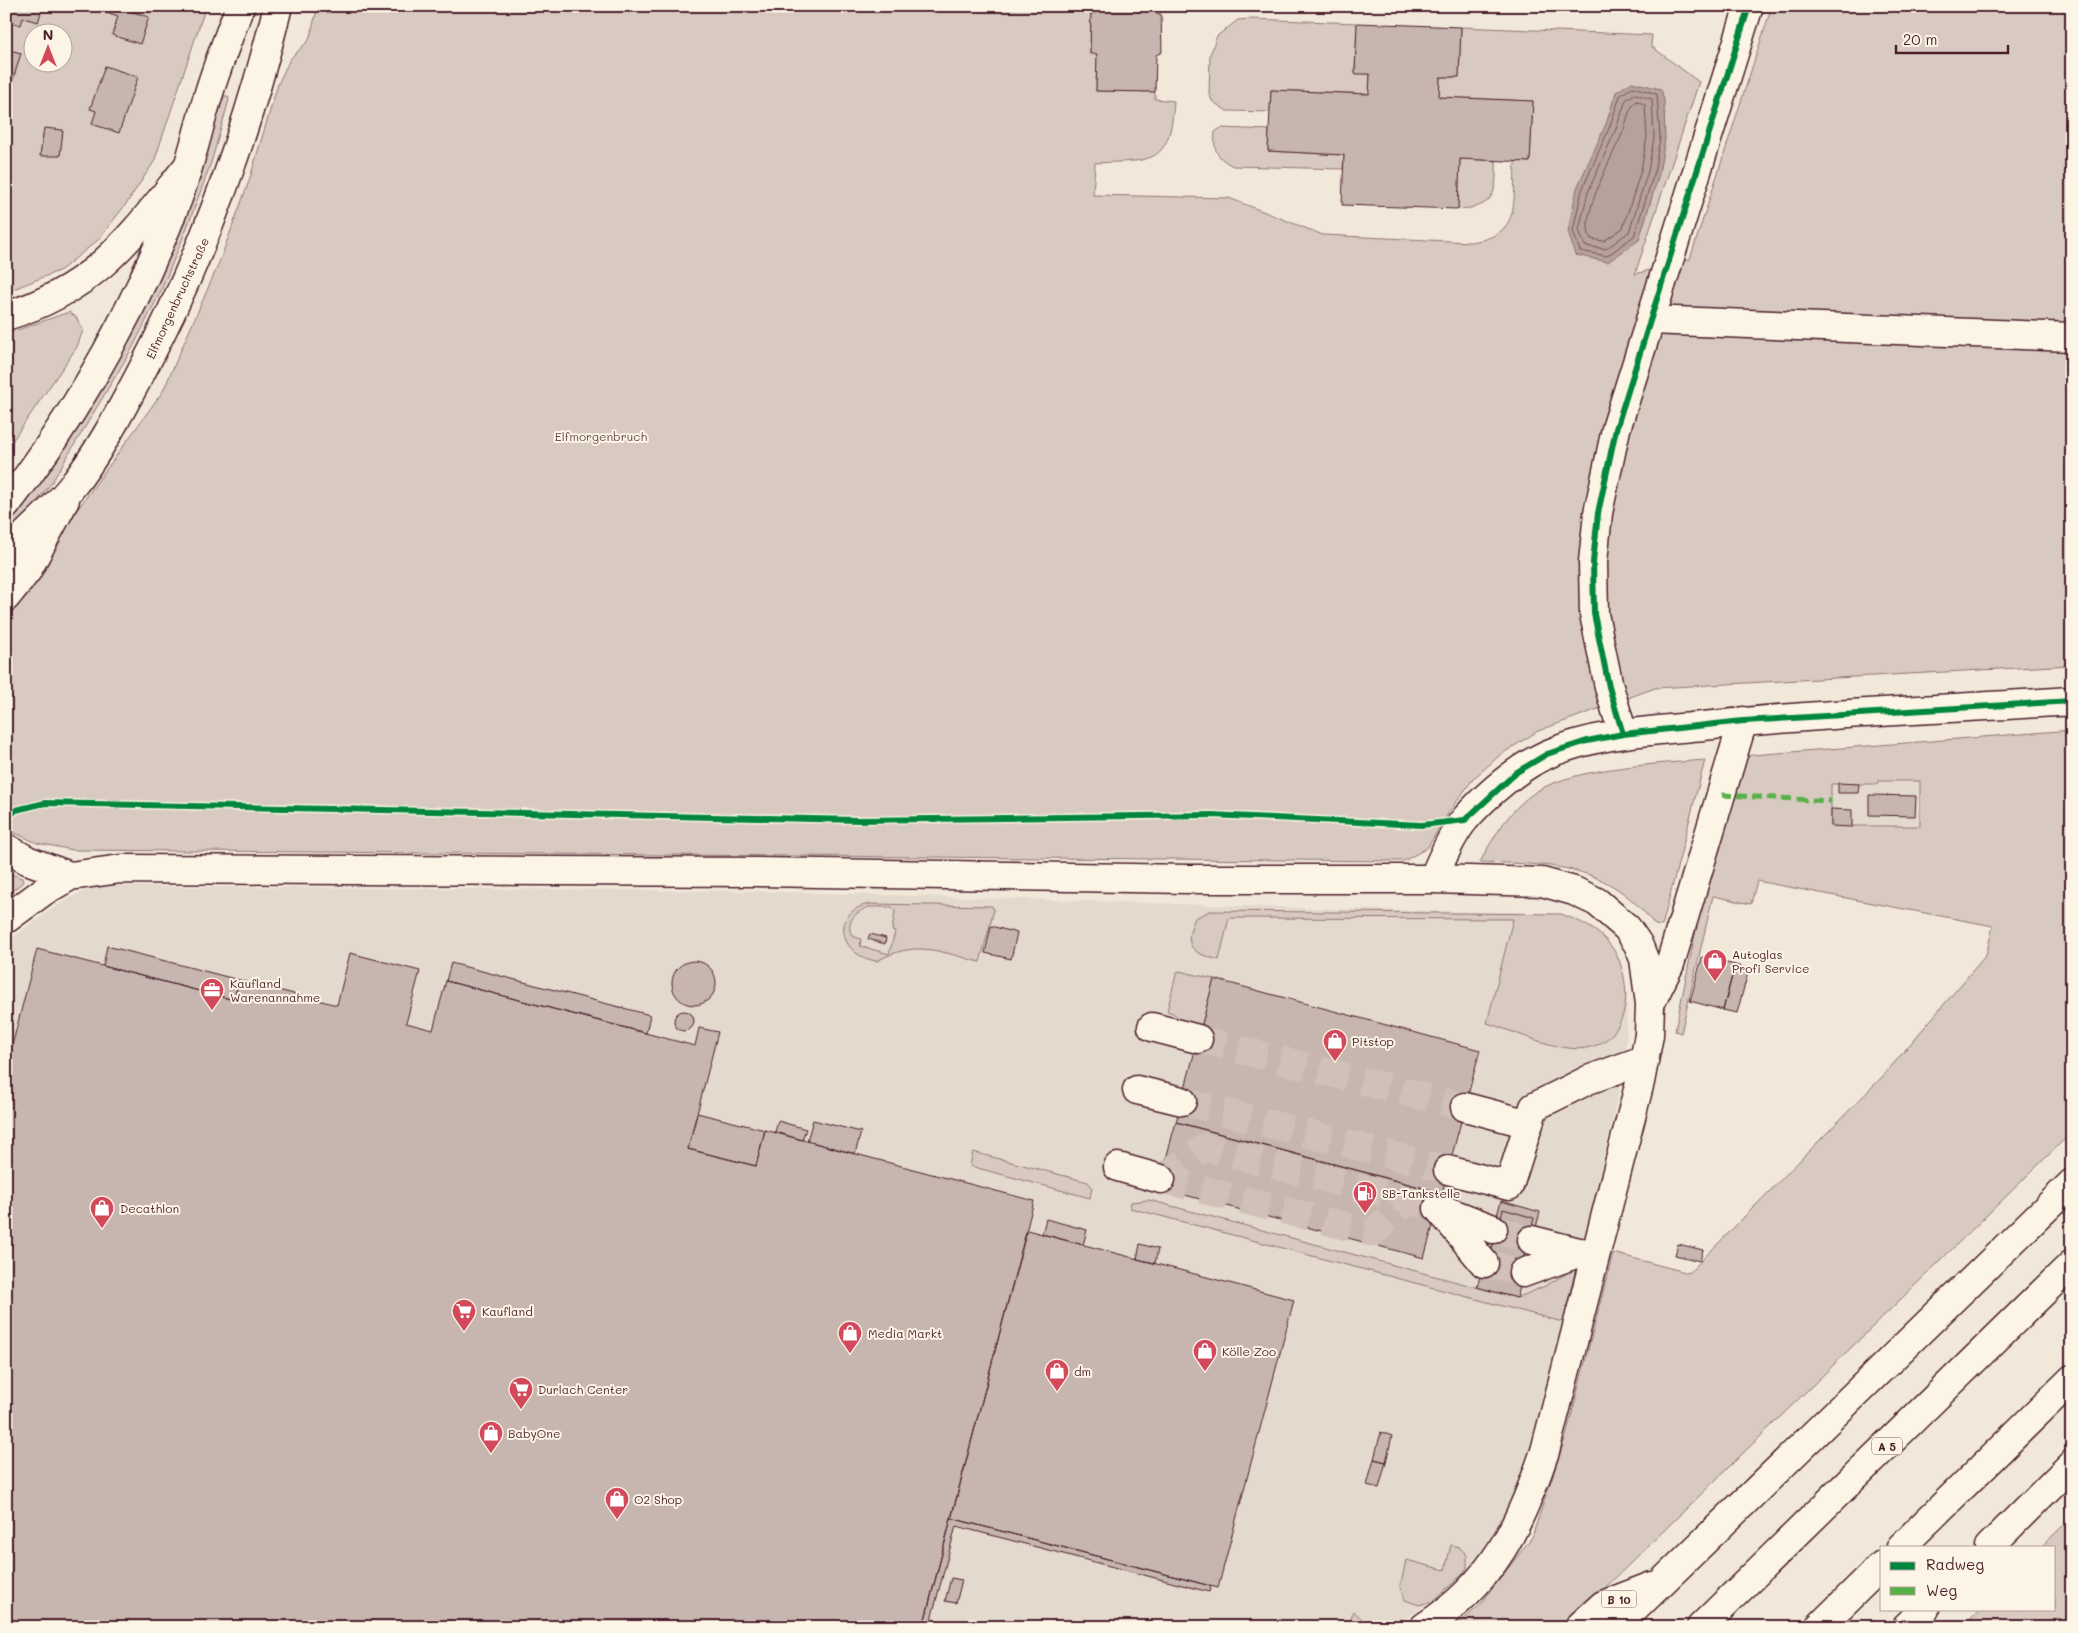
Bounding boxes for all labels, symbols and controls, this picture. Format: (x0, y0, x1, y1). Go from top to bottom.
north arrow (22, 22, 72, 72)
scale bar (1896, 22, 2008, 54)
text: N (43, 25, 53, 44)
text: 20 m (1903, 29, 1937, 49)
street label: Elfmorgenbruchstraße (142, 235, 212, 361)
park label: Elfmorgenbruch (555, 428, 647, 444)
place label: Autoglas Profi Service (1732, 946, 1809, 976)
shop icon: Autoglas Profi Service (1702, 948, 1728, 982)
place label: Kaufland Warenannahme (230, 975, 320, 1005)
office icon: Kaufland Warenannahme (199, 977, 225, 1011)
shop icon: Pitstop (1322, 1028, 1348, 1062)
place label: Pitstop (1352, 1033, 1394, 1049)
fuel station icon: SB-Tankstelle (1352, 1180, 1378, 1214)
place label: SB-Tankstelle (1382, 1185, 1460, 1201)
shop icon: Decathlon (89, 1195, 115, 1229)
place label: Decathlon (120, 1200, 179, 1216)
supermarket icon: Kaufland (451, 1298, 477, 1332)
place label: Kaufland (482, 1303, 533, 1319)
shop icon: Media Markt (837, 1320, 863, 1354)
place label: Media Markt (868, 1325, 942, 1341)
shop icon: Kölle Zoo (1192, 1338, 1218, 1372)
place label: Kölle Zoo (1222, 1343, 1276, 1359)
shop icon: dm (1044, 1358, 1070, 1392)
place label: dm (1074, 1363, 1091, 1379)
supermarket icon: Durlach Center (508, 1376, 534, 1410)
place label: Durlach Center (538, 1381, 628, 1397)
shop icon: BabyOne (478, 1420, 504, 1454)
place label: BabyOne (508, 1425, 560, 1441)
road number: A 5 (1872, 1438, 1902, 1454)
shop icon: O2 Shop (604, 1486, 630, 1520)
place label: O2 Shop (634, 1491, 682, 1507)
legend (1880, 1546, 2056, 1610)
text: Radweg (1926, 1554, 1984, 1574)
text: Weg (1926, 1580, 1957, 1600)
road number: B 10 (1602, 1590, 1636, 1608)

